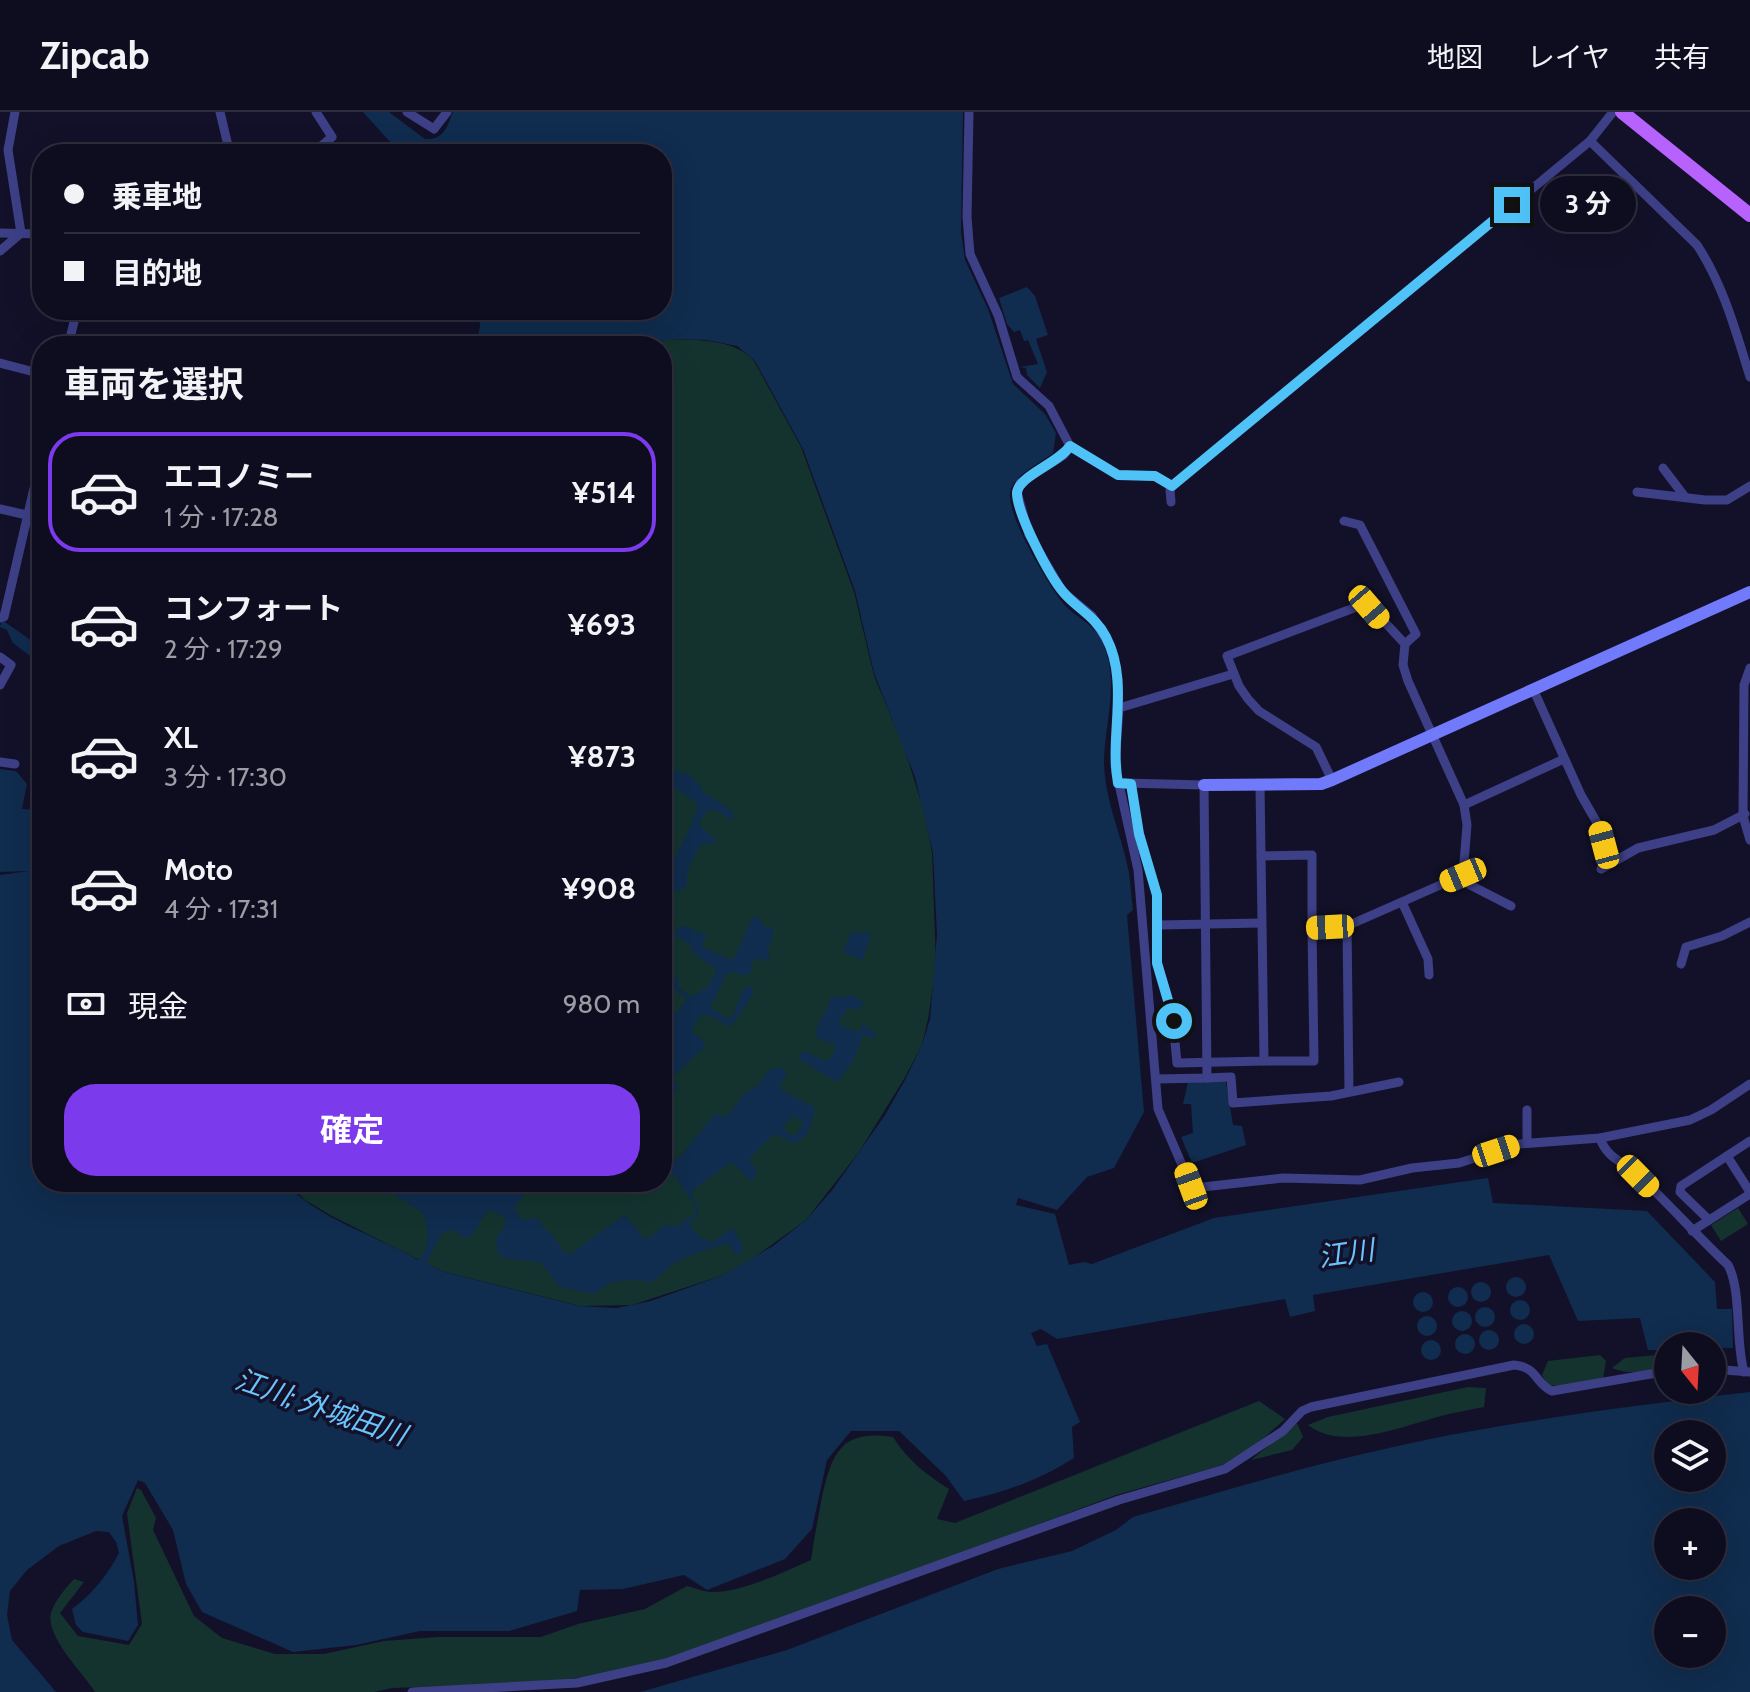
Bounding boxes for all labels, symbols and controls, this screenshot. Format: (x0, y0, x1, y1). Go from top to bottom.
text: Zipcab (40, 32, 149, 79)
text: 地図 (1427, 40, 1483, 74)
text: レイヤ (1527, 40, 1610, 74)
text: 共有 (1654, 40, 1710, 74)
callout: 3 分 (1540, 177, 1636, 233)
text: 乗車地 (112, 178, 202, 215)
route end (1494, 187, 1530, 223)
text: 3 分 (1565, 188, 1611, 220)
text: 目的地 (112, 255, 202, 292)
text: 車両を選択 (64, 362, 244, 406)
icon: car (68, 456, 140, 528)
text: エコノミー (164, 458, 314, 495)
text: ¥514 (572, 474, 636, 511)
text: 1 分 · 17:28 (164, 501, 279, 533)
car (1344, 581, 1394, 633)
icon: car (68, 588, 140, 660)
text: コンフォート (164, 590, 343, 627)
text: ¥693 (568, 606, 636, 643)
text: 2 分 · 17:29 (164, 633, 283, 665)
text: XL (164, 719, 198, 756)
icon: car (68, 720, 140, 792)
text: ¥873 (568, 738, 636, 775)
text: 3 分 · 17:30 (164, 761, 287, 793)
car (1586, 819, 1622, 871)
text: Moto (164, 851, 233, 888)
icon: car (68, 852, 140, 924)
car (1436, 855, 1490, 895)
text: ¥908 (562, 870, 636, 907)
text: 4 分 · 17:31 (164, 893, 278, 925)
car (1305, 914, 1355, 940)
icon: cash (64, 982, 108, 1026)
text: 現金 (128, 988, 188, 1025)
text: 980 m (563, 988, 640, 1020)
route start (1156, 1003, 1192, 1039)
button: 確定 (64, 1084, 640, 1176)
car (1469, 1132, 1523, 1170)
car (1613, 1151, 1663, 1201)
car (1172, 1159, 1210, 1213)
water label: 江川 (1316, 1232, 1379, 1274)
north arrow (1654, 1332, 1726, 1404)
map controls (1654, 1332, 1726, 1668)
water label: 江川; 外城田川 (231, 1362, 414, 1453)
button: layers (1654, 1420, 1726, 1492)
button: + (1654, 1508, 1726, 1580)
button: − (1654, 1596, 1726, 1668)

